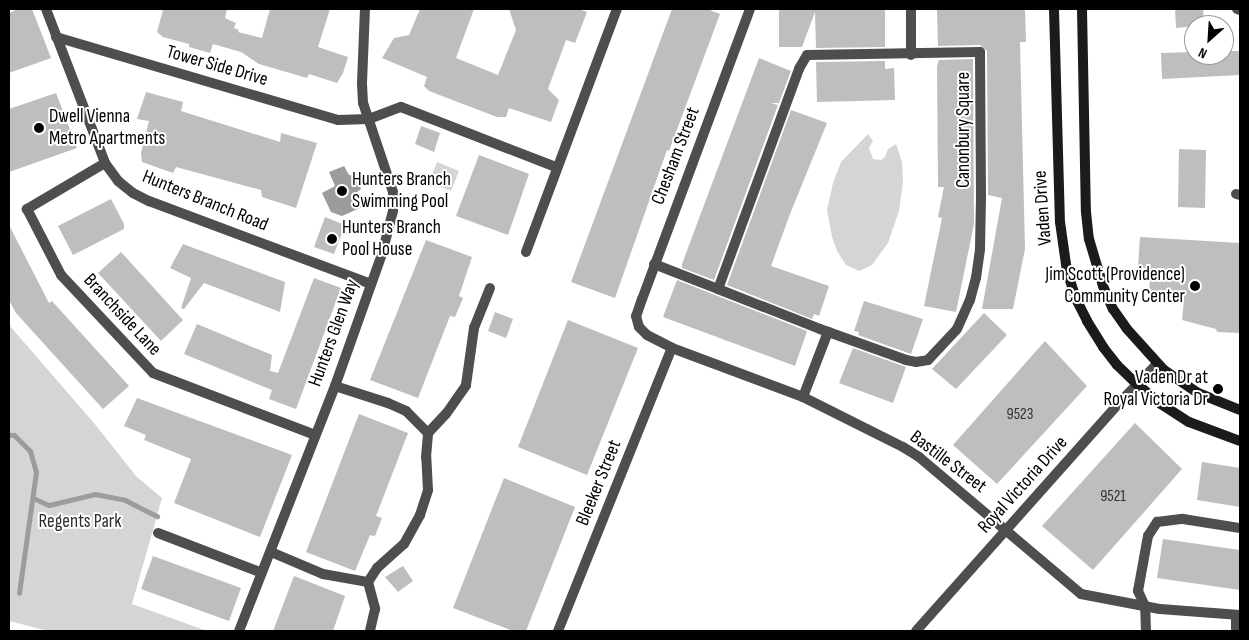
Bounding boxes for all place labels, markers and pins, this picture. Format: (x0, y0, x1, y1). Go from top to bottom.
place label: Dwell Vienna Metro Apartments (49, 106, 165, 150)
marker: Dwell Vienna Metro Apartments (33, 122, 45, 134)
place label: Hunters Branch Swimming Pool (352, 169, 451, 213)
marker: Hunters Branch Swimming Pool (336, 185, 348, 197)
place label: Hunters Branch Pool House (342, 217, 441, 261)
marker: Hunters Branch Pool House (326, 233, 338, 245)
place label: Jim Scott (Providence) Community Center (1045, 264, 1185, 308)
marker: Jim Scott (Providence) Community Center (1189, 280, 1201, 292)
place label: Vaden Dr at Royal Victoria Dr (1104, 367, 1208, 411)
marker: Vaden Dr at Royal Victoria Dr (1212, 383, 1224, 395)

